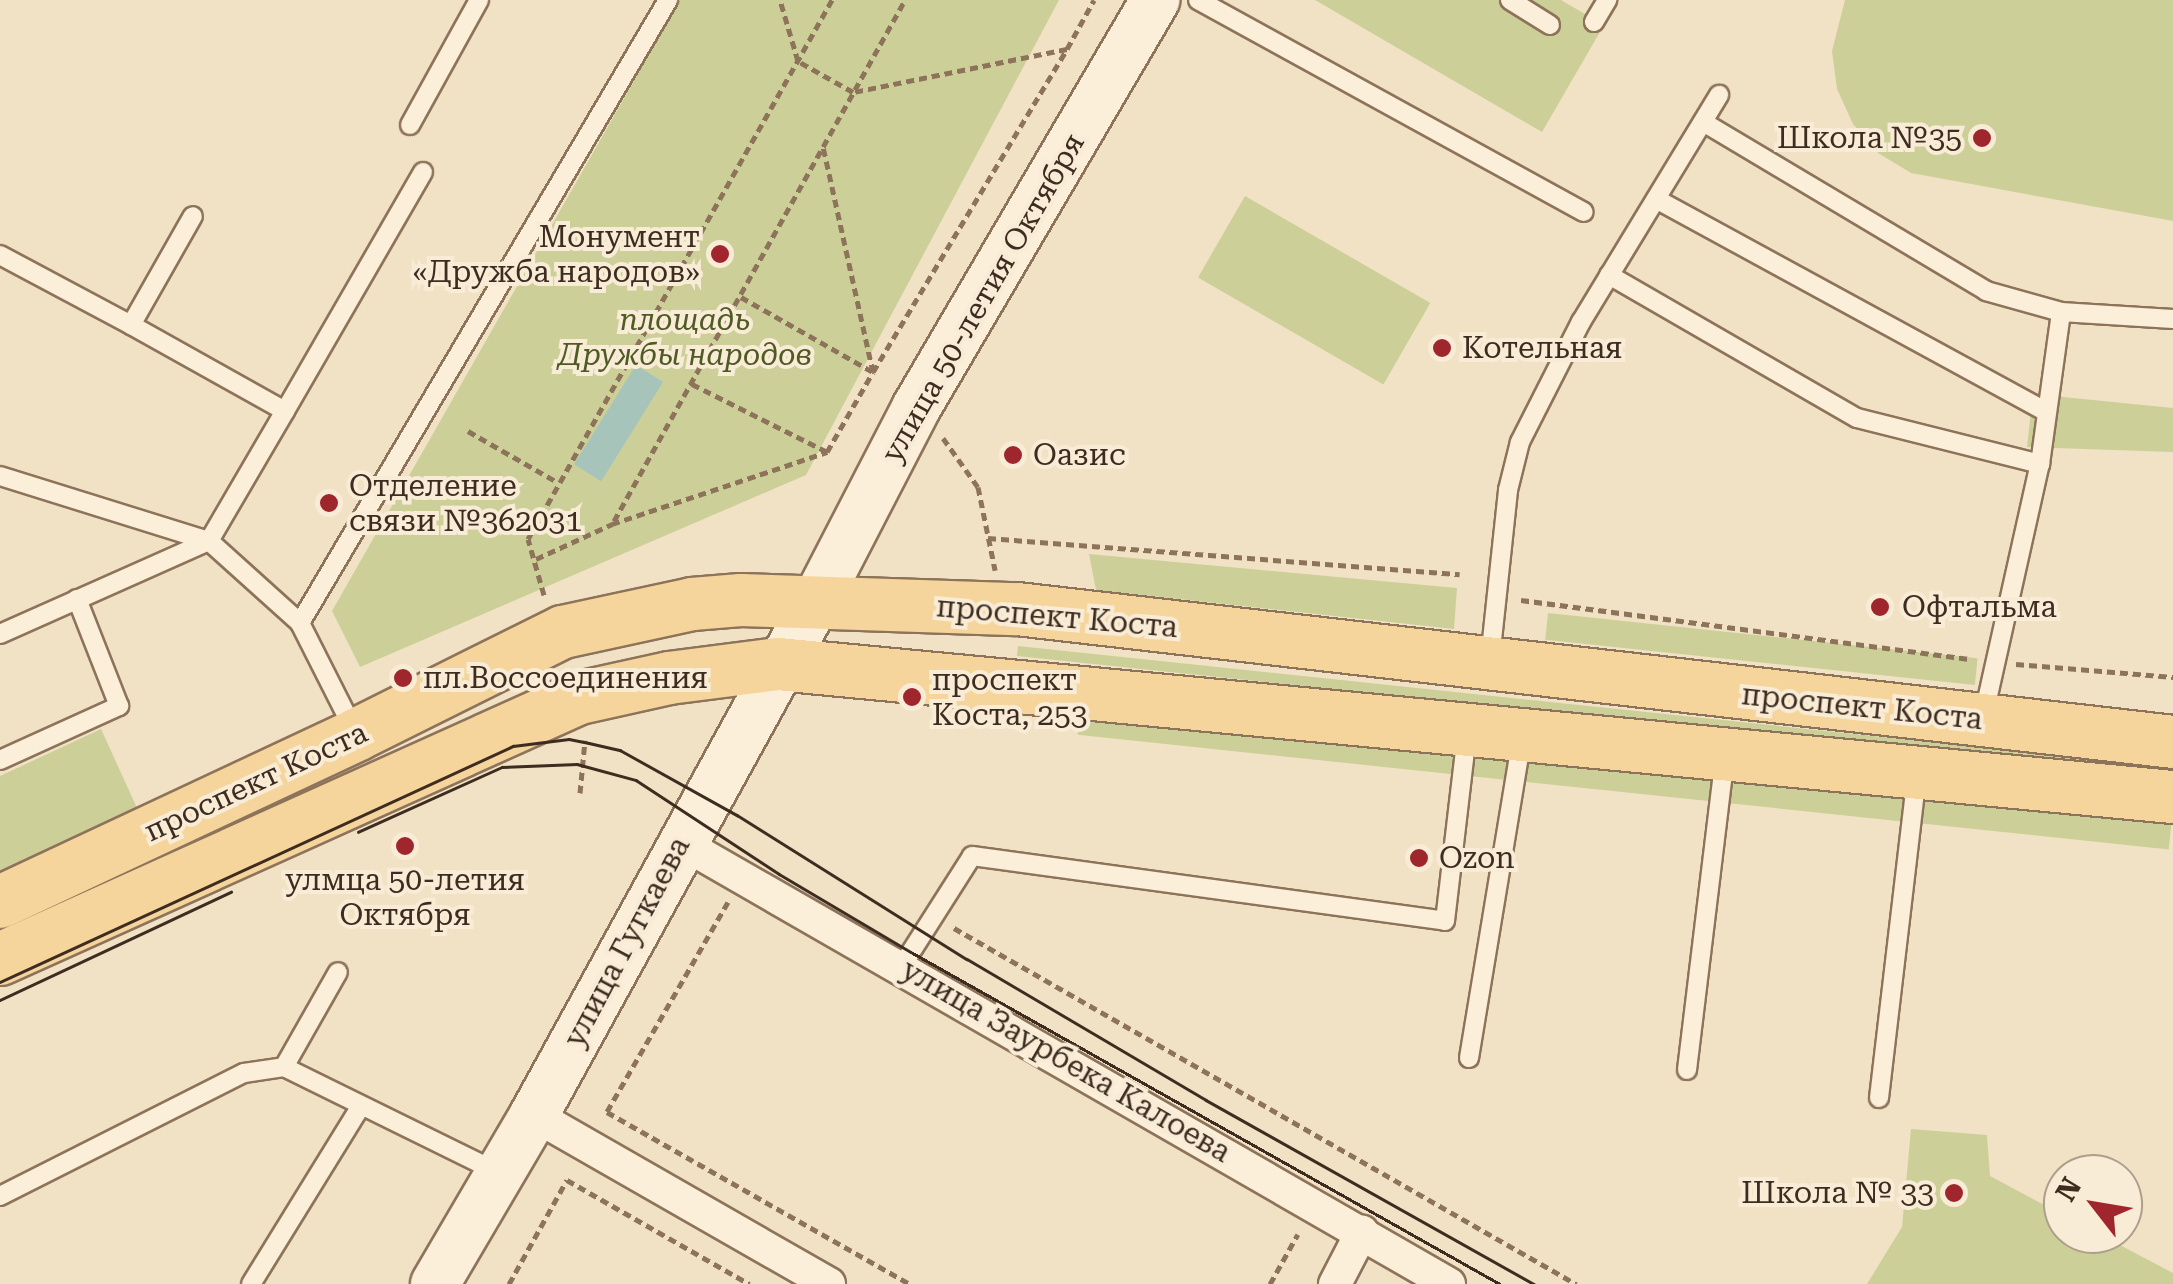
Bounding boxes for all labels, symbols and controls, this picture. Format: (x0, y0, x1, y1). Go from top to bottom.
place label: Школа №35 (1777, 120, 1962, 156)
street label: улица 50-летия Октября (874, 127, 1092, 469)
marker: Школа №35 (1971, 127, 1993, 149)
place label: Монумент «Дружба народов» (413, 219, 700, 290)
marker: Монумент «Дружба народов» (709, 243, 731, 265)
park label: площадь Дружбы народов (558, 302, 812, 372)
place label: Котельная (1462, 330, 1622, 366)
marker: Котельная (1431, 337, 1453, 359)
place label: Оазис (1033, 437, 1126, 473)
marker: Оазис (1002, 444, 1024, 466)
place label: Отделение связи №362031 (349, 468, 582, 538)
marker: Отделение связи №362031 (318, 492, 340, 514)
street label: проспект Коста (935, 589, 1179, 645)
place label: Офтальма (1902, 589, 2057, 625)
marker: Офтальма (1867, 594, 1893, 620)
place label: пл.Воссоединения (423, 660, 708, 696)
place label: проспект Коста, 253 (932, 662, 1088, 732)
marker: пл.Воссоединения (392, 667, 414, 689)
street label: проспект Коста (1740, 676, 1984, 738)
marker: проспект Коста, 253 (901, 686, 923, 708)
street label: проспект Коста (139, 715, 373, 849)
street label: улица Гугкаева (556, 831, 698, 1053)
marker: улмца 50-летия Октября (394, 835, 416, 857)
place label: Ozon (1439, 840, 1515, 876)
marker: Ozon (1408, 847, 1430, 869)
place label: улмца 50-летия Октября (285, 862, 525, 932)
street label: улица Заурбека Калоева (895, 952, 1237, 1170)
north arrow (2043, 1154, 2143, 1254)
text: N (2049, 1172, 2088, 1207)
place label: Школа № 33 (1741, 1175, 1934, 1211)
marker: Школа № 33 (1943, 1182, 1965, 1204)

